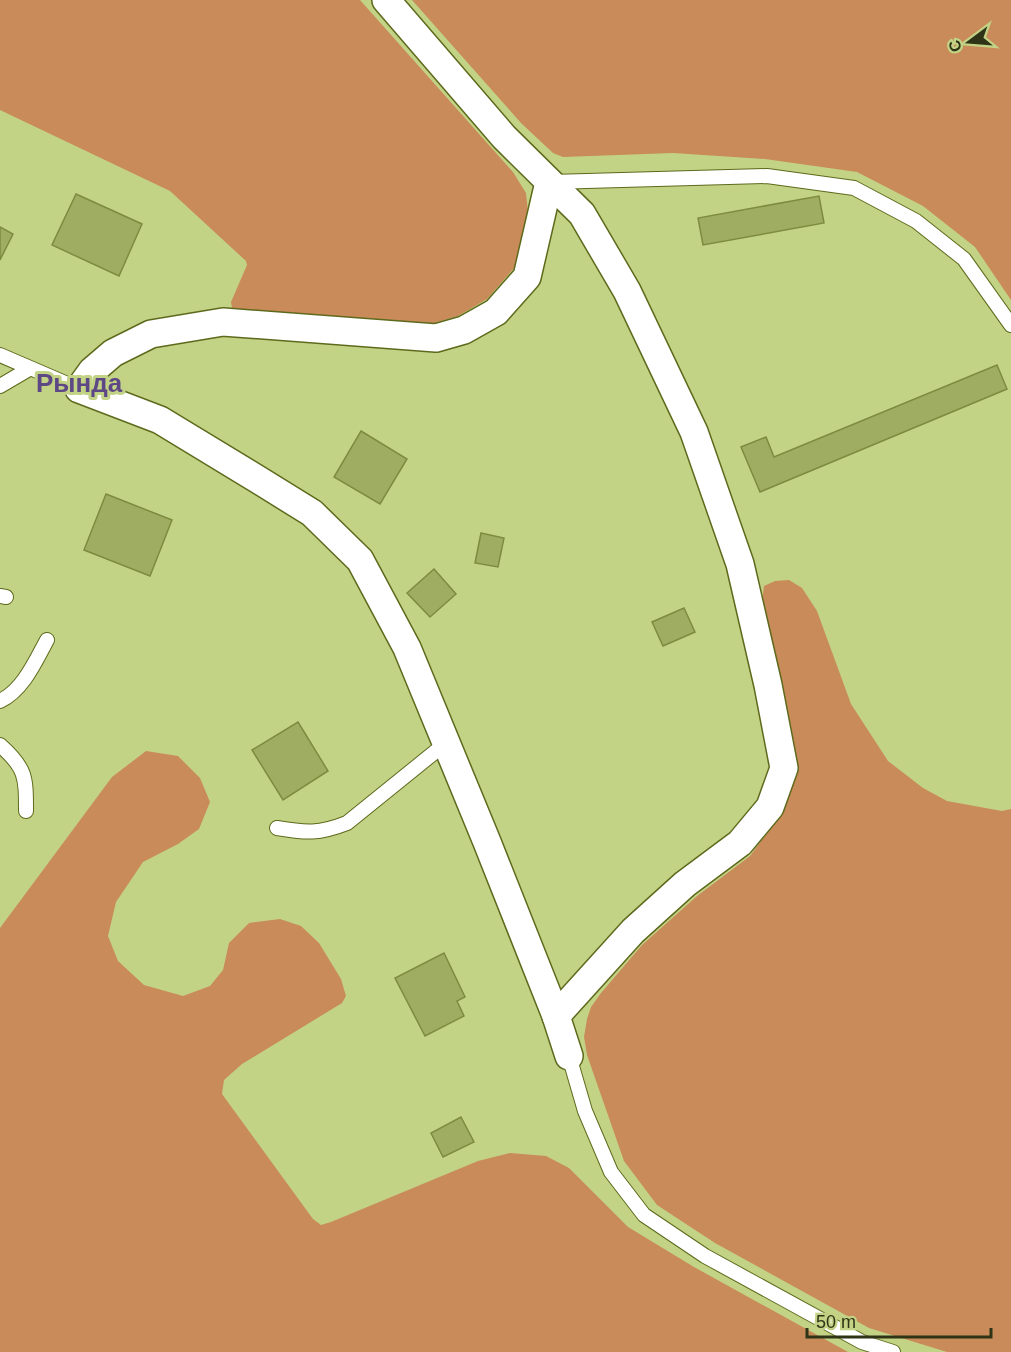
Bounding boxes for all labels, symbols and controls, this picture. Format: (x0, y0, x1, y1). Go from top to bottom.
north arrow (939, 12, 999, 72)
text: С (945, 38, 965, 54)
district label: Рында (36, 368, 123, 398)
scale bar (807, 1301, 992, 1339)
text: 50 m (816, 1312, 856, 1332)

